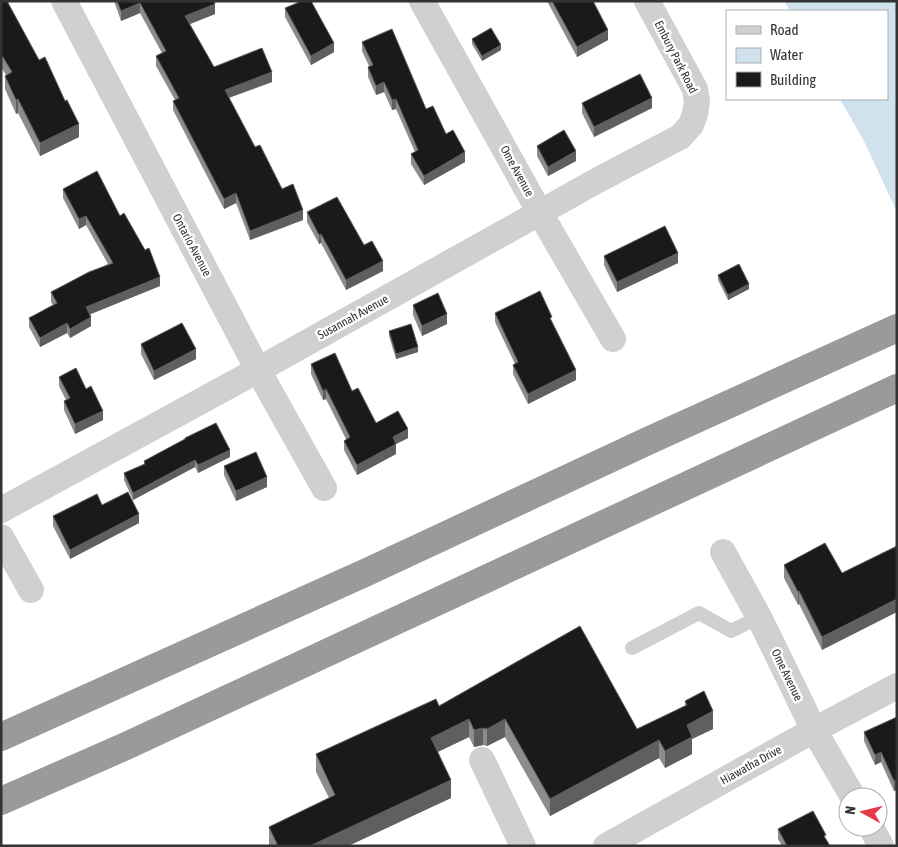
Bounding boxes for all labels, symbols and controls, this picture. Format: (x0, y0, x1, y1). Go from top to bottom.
legend (726, 10, 888, 100)
street label: Embury Park Road (652, 18, 700, 96)
text: Road (770, 21, 799, 38)
text: Water (770, 46, 803, 63)
text: Building (770, 71, 816, 88)
street label: Ome Avenue (497, 143, 537, 199)
street label: Ontario Avenue (170, 211, 214, 279)
street label: Susannah Avenue (315, 292, 391, 342)
street label: Ome Avenue (768, 647, 806, 703)
street label: Hiawatha Drive (718, 742, 784, 788)
north arrow (838, 787, 888, 837)
text: N (842, 805, 859, 815)

